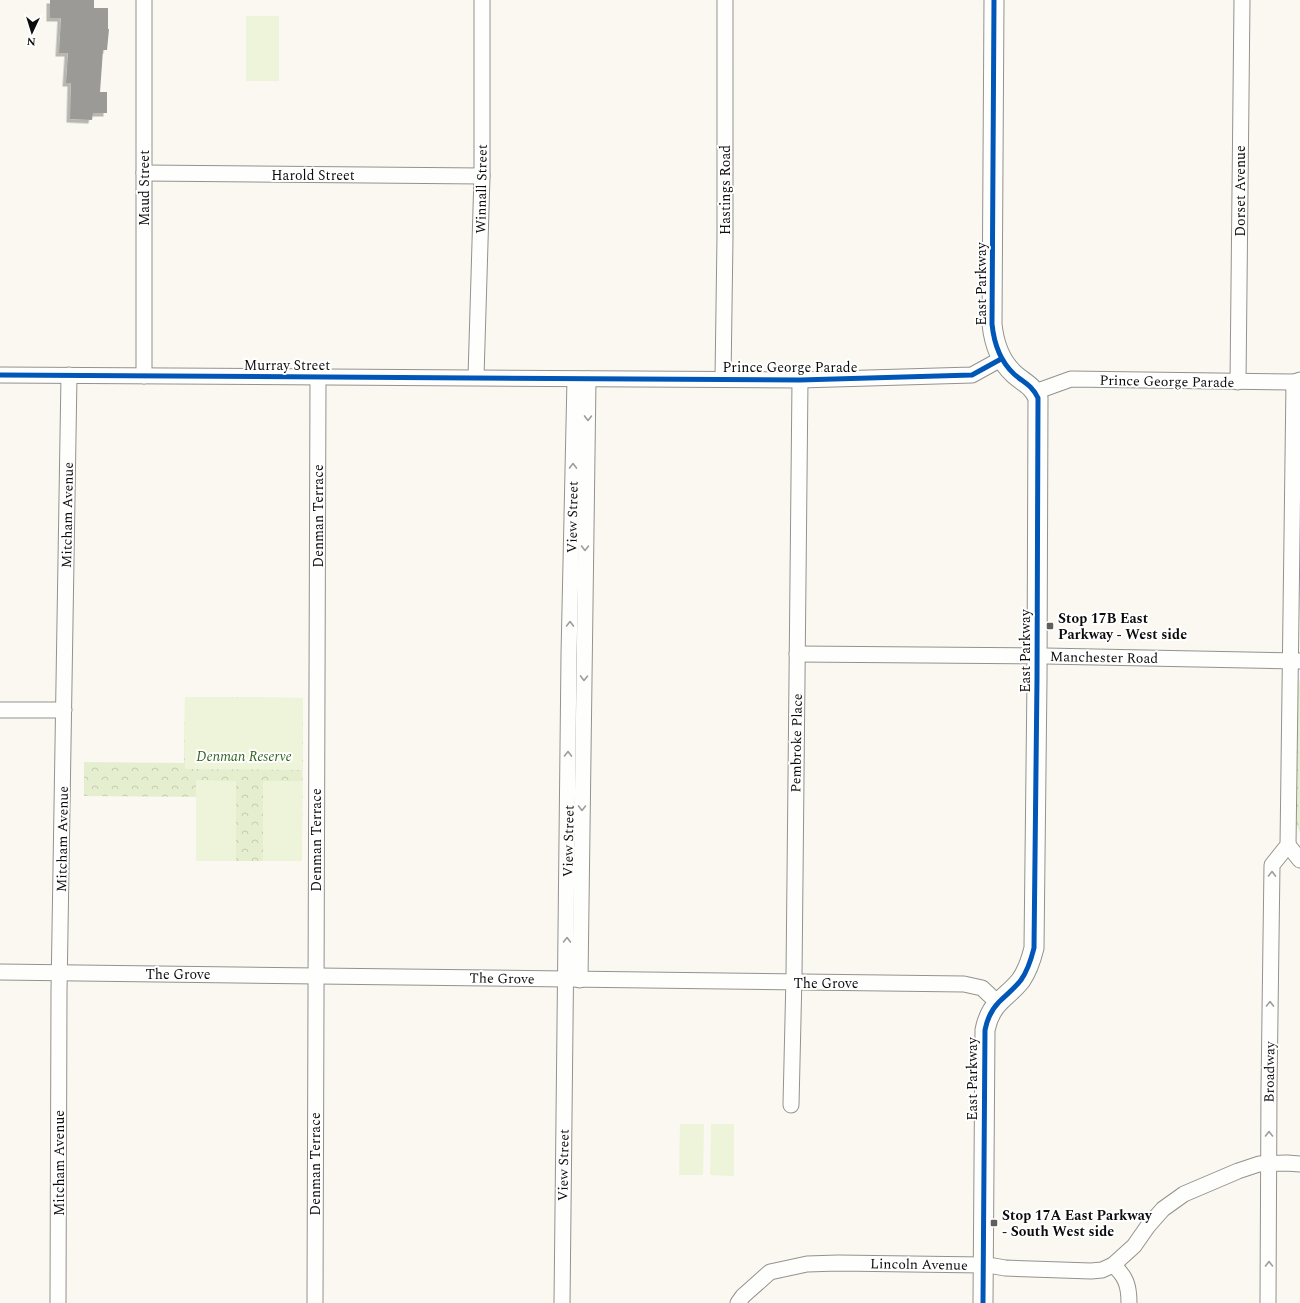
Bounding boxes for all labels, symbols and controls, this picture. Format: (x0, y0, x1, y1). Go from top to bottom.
north arrow (12, 12, 52, 52)
text: N (26, 33, 36, 50)
street label: Winnall Street (470, 144, 493, 234)
street label: Hastings Road (715, 145, 736, 235)
street label: Dorset Avenue (1230, 145, 1251, 237)
street label: Maud Street (134, 150, 155, 226)
street label: Harold Street (271, 165, 355, 186)
street label: East Parkway (971, 241, 992, 326)
street label: Murray Street (244, 355, 330, 376)
street label: Prince George Parade (723, 357, 858, 378)
street label: Prince George Parade (1099, 370, 1235, 393)
one-way arrow (584, 415, 592, 421)
street label: Mitcham Avenue (56, 462, 79, 568)
one-way arrow (569, 463, 577, 469)
street label: Denman Terrace (308, 464, 329, 568)
street label: View Street (561, 481, 584, 553)
one-way arrow (581, 545, 590, 551)
street label: East Parkway (1015, 608, 1036, 693)
place label: Stop 17B East Parkway - West side (1058, 608, 1187, 645)
one-way arrow (566, 621, 574, 627)
marker: Stop 17B East Parkway - West side (1045, 621, 1055, 631)
street label: Manchester Road (1050, 646, 1158, 669)
one-way arrow (579, 675, 588, 681)
street label: Pembroke Place (785, 693, 808, 793)
park label: Denman Reserve (196, 746, 292, 767)
one-way arrow (564, 751, 572, 757)
street label: Mitcham Avenue (51, 786, 74, 892)
street label: Denman Terrace (306, 788, 327, 892)
street label: View Street (557, 805, 580, 877)
one-way arrow (578, 805, 586, 811)
one-way arrow (1268, 871, 1276, 877)
one-way arrow (563, 937, 571, 943)
street label: The Grove (145, 964, 211, 985)
street label: The Grove (469, 967, 535, 990)
street label: The Grove (793, 973, 859, 994)
one-way arrow (1266, 1001, 1274, 1007)
street label: East Parkway (962, 1036, 983, 1121)
street label: Broadway (1258, 1040, 1281, 1103)
street label: Mitcham Avenue (49, 1110, 70, 1216)
street label: Denman Terrace (305, 1112, 326, 1216)
street label: View Street (552, 1129, 575, 1201)
one-way arrow (1265, 1131, 1273, 1137)
place label: Stop 17A East Parkway - South West side (1002, 1205, 1153, 1242)
marker: Stop 17A East Parkway - South West side (989, 1218, 999, 1228)
street label: Lincoln Avenue (870, 1253, 968, 1276)
one-way arrow (1264, 1261, 1273, 1267)

